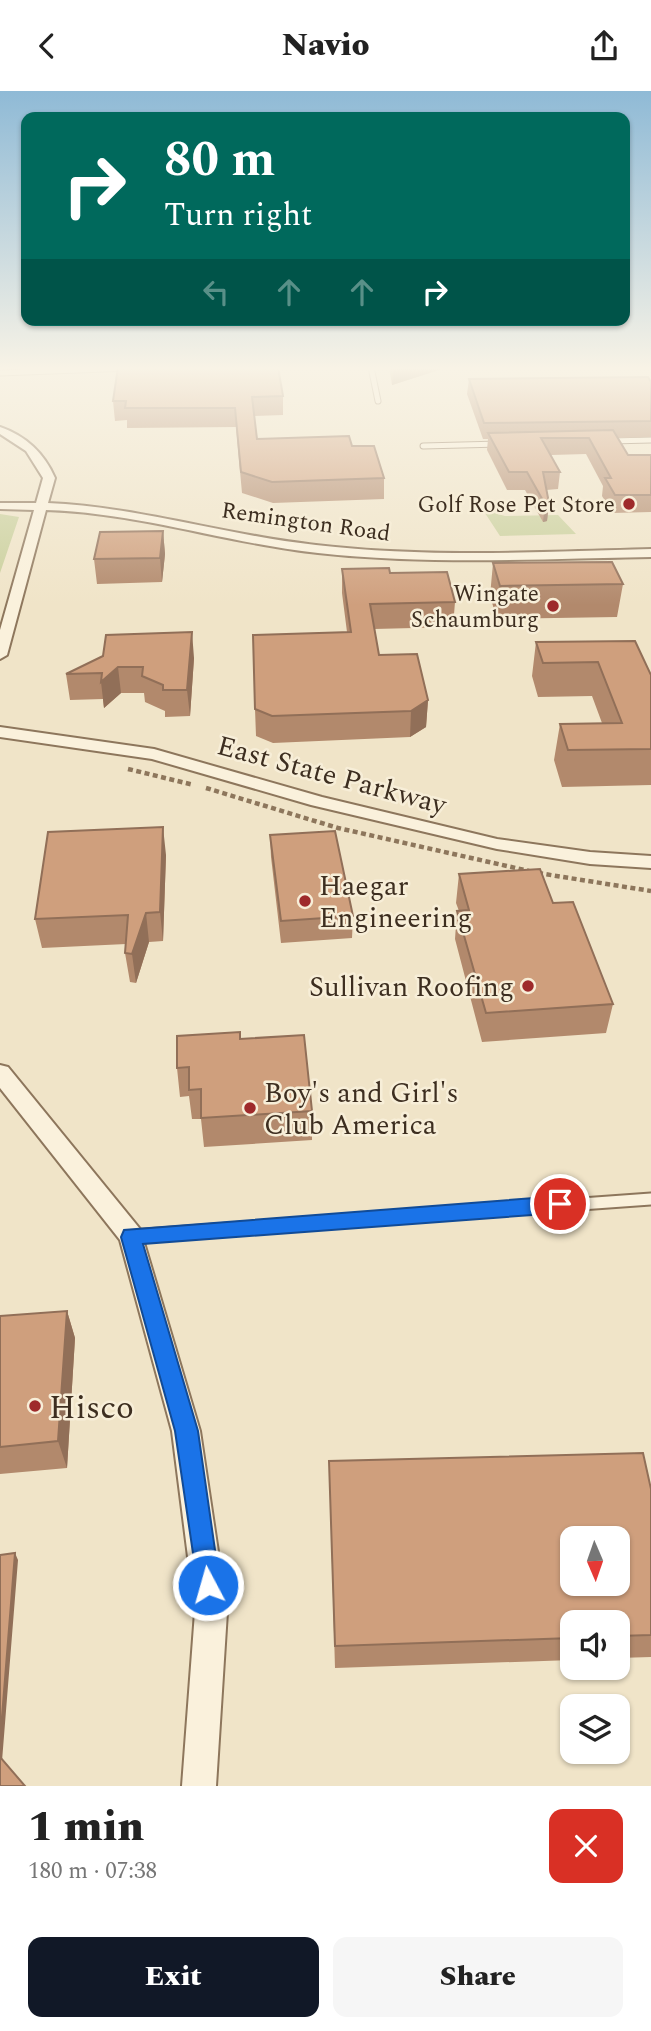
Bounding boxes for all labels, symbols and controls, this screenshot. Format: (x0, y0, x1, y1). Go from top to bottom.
text: Navio (282, 21, 369, 70)
icon: back (28, 27, 66, 65)
icon: share (585, 27, 623, 65)
text: 80 m (164, 123, 275, 198)
icon: right (49, 140, 140, 231)
text: Turn right (164, 191, 312, 240)
icon: left (197, 273, 235, 311)
icon: ahead (270, 273, 308, 311)
icon: ahead (343, 273, 381, 311)
icon: right (416, 273, 454, 311)
place label: Golf Rose Pet Store (418, 488, 615, 523)
street label: Remington Road (219, 493, 393, 552)
marker: Golf Rose Pet Store (621, 496, 637, 512)
place label: Wingate Schaumburg (411, 577, 539, 638)
marker: Wingate Schaumburg (545, 598, 561, 614)
street label: East State Parkway (212, 724, 453, 827)
place label: Haegar Engineering (319, 865, 472, 940)
marker: Haegar Engineering (297, 893, 313, 909)
place label: Sullivan Roofing (309, 966, 514, 1009)
marker: Sullivan Roofing (520, 978, 536, 994)
place label: Boy's and Girl's Club America (264, 1072, 459, 1147)
marker: Boy's and Girl's Club America (242, 1100, 258, 1116)
pin (530, 1174, 590, 1234)
icon: arrive (541, 1185, 579, 1223)
place label: Hisco (49, 1383, 134, 1433)
marker: Hisco (27, 1398, 43, 1414)
north arrow (560, 1526, 630, 1596)
map controls (560, 1526, 630, 1764)
position arrow (171, 1548, 245, 1622)
button: sound (560, 1610, 630, 1680)
button: layers (560, 1694, 630, 1764)
text: 1 min (28, 1796, 144, 1859)
button: close (549, 1809, 623, 1883)
text: 180 m · 07:38 (28, 1854, 157, 1889)
button: Exit (28, 1937, 319, 2017)
button: Share (333, 1937, 623, 2017)

